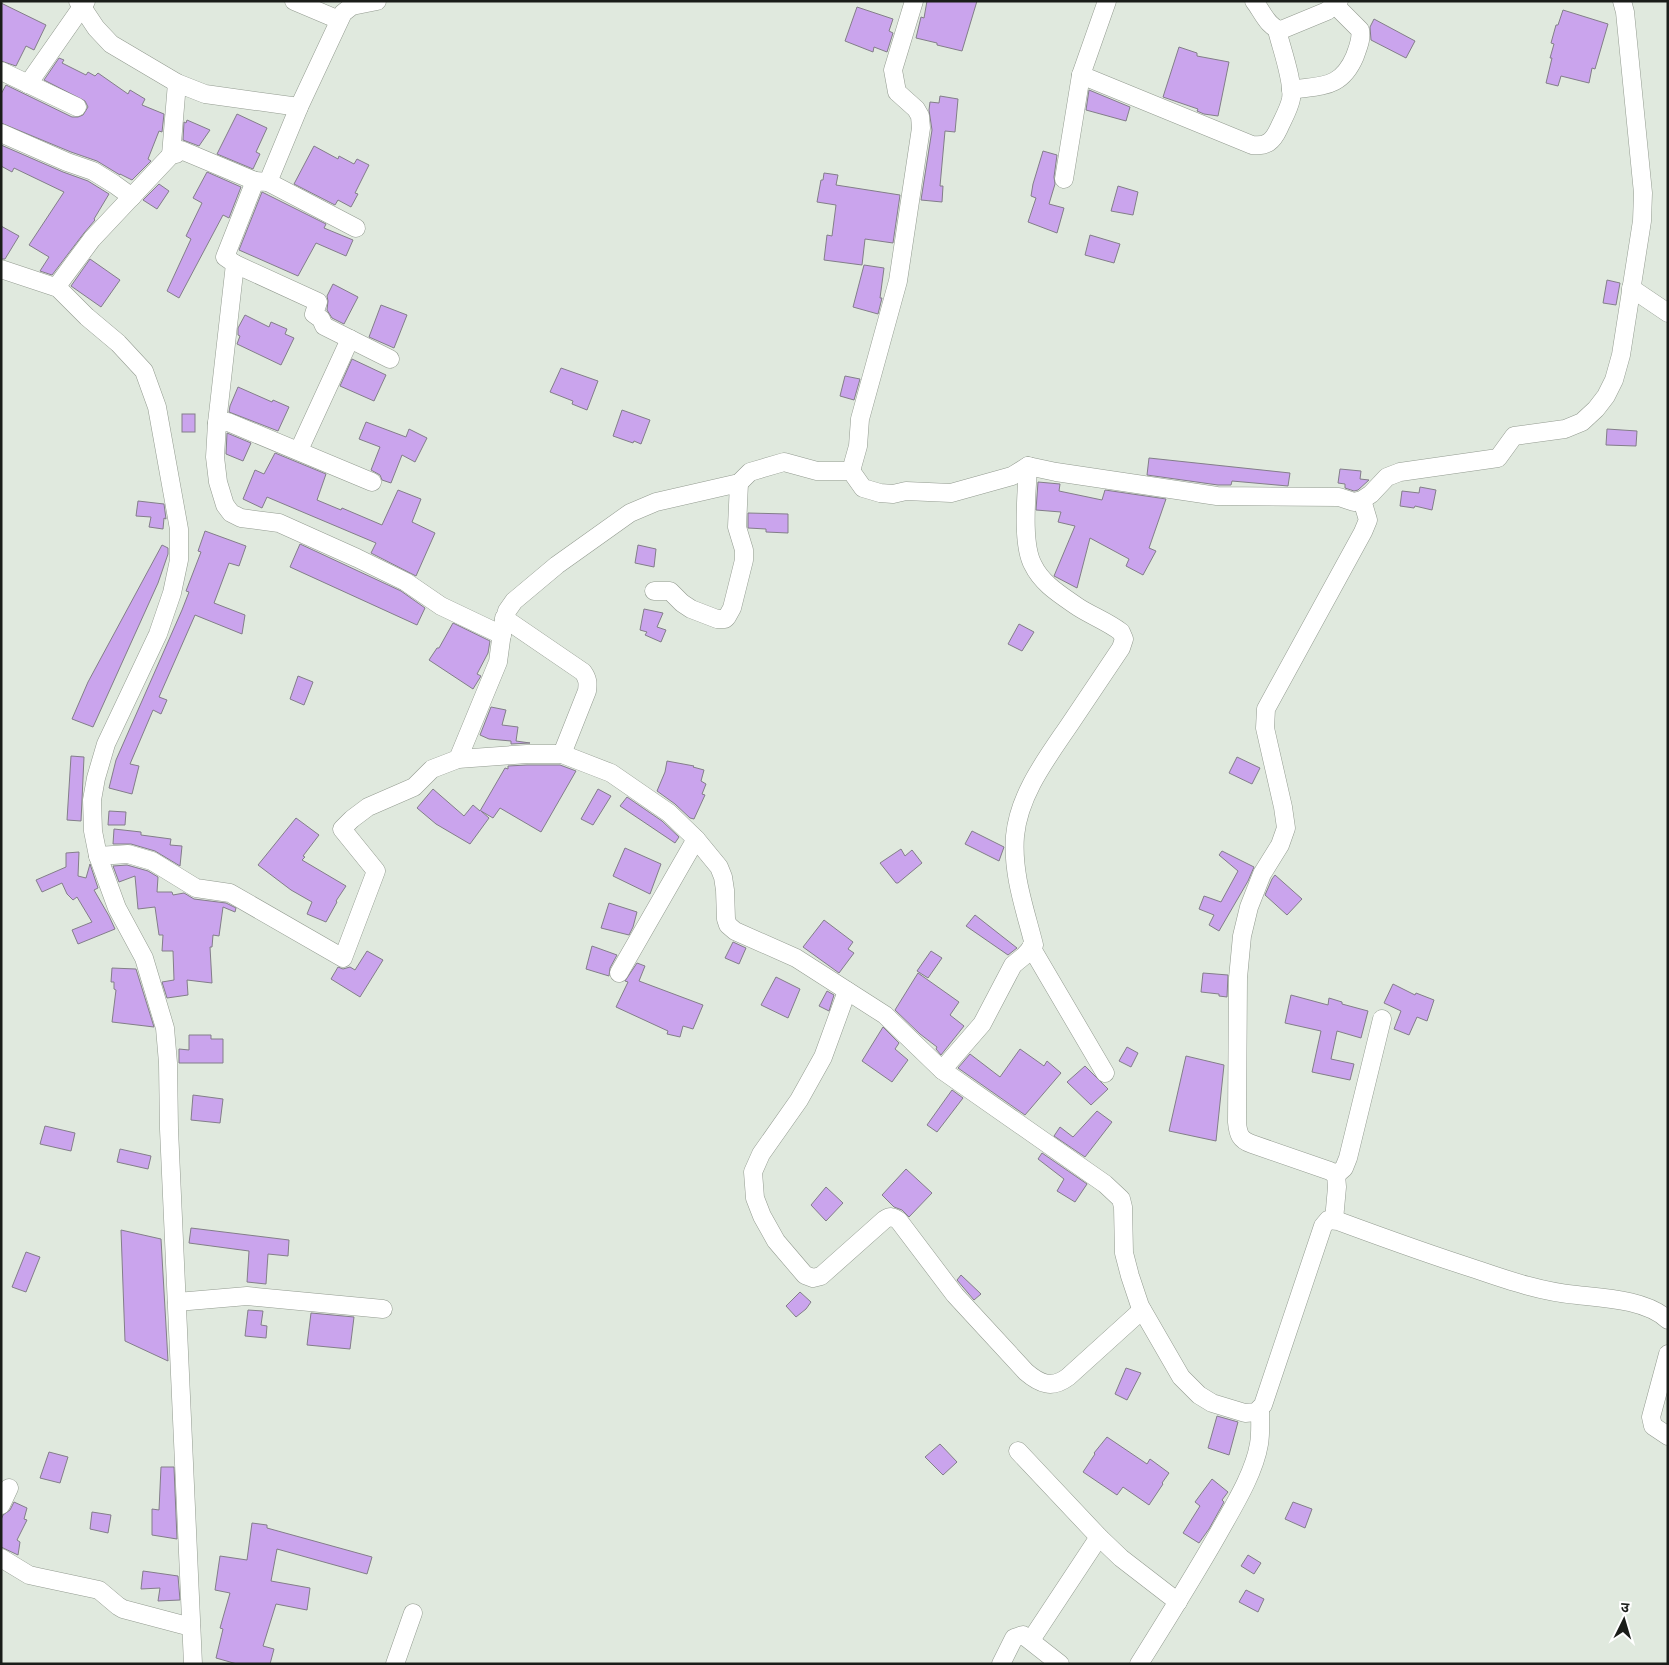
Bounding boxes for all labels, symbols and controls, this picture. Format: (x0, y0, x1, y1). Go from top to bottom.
north arrow (1599, 1595, 1649, 1645)
text: उ (1620, 1598, 1631, 1618)

